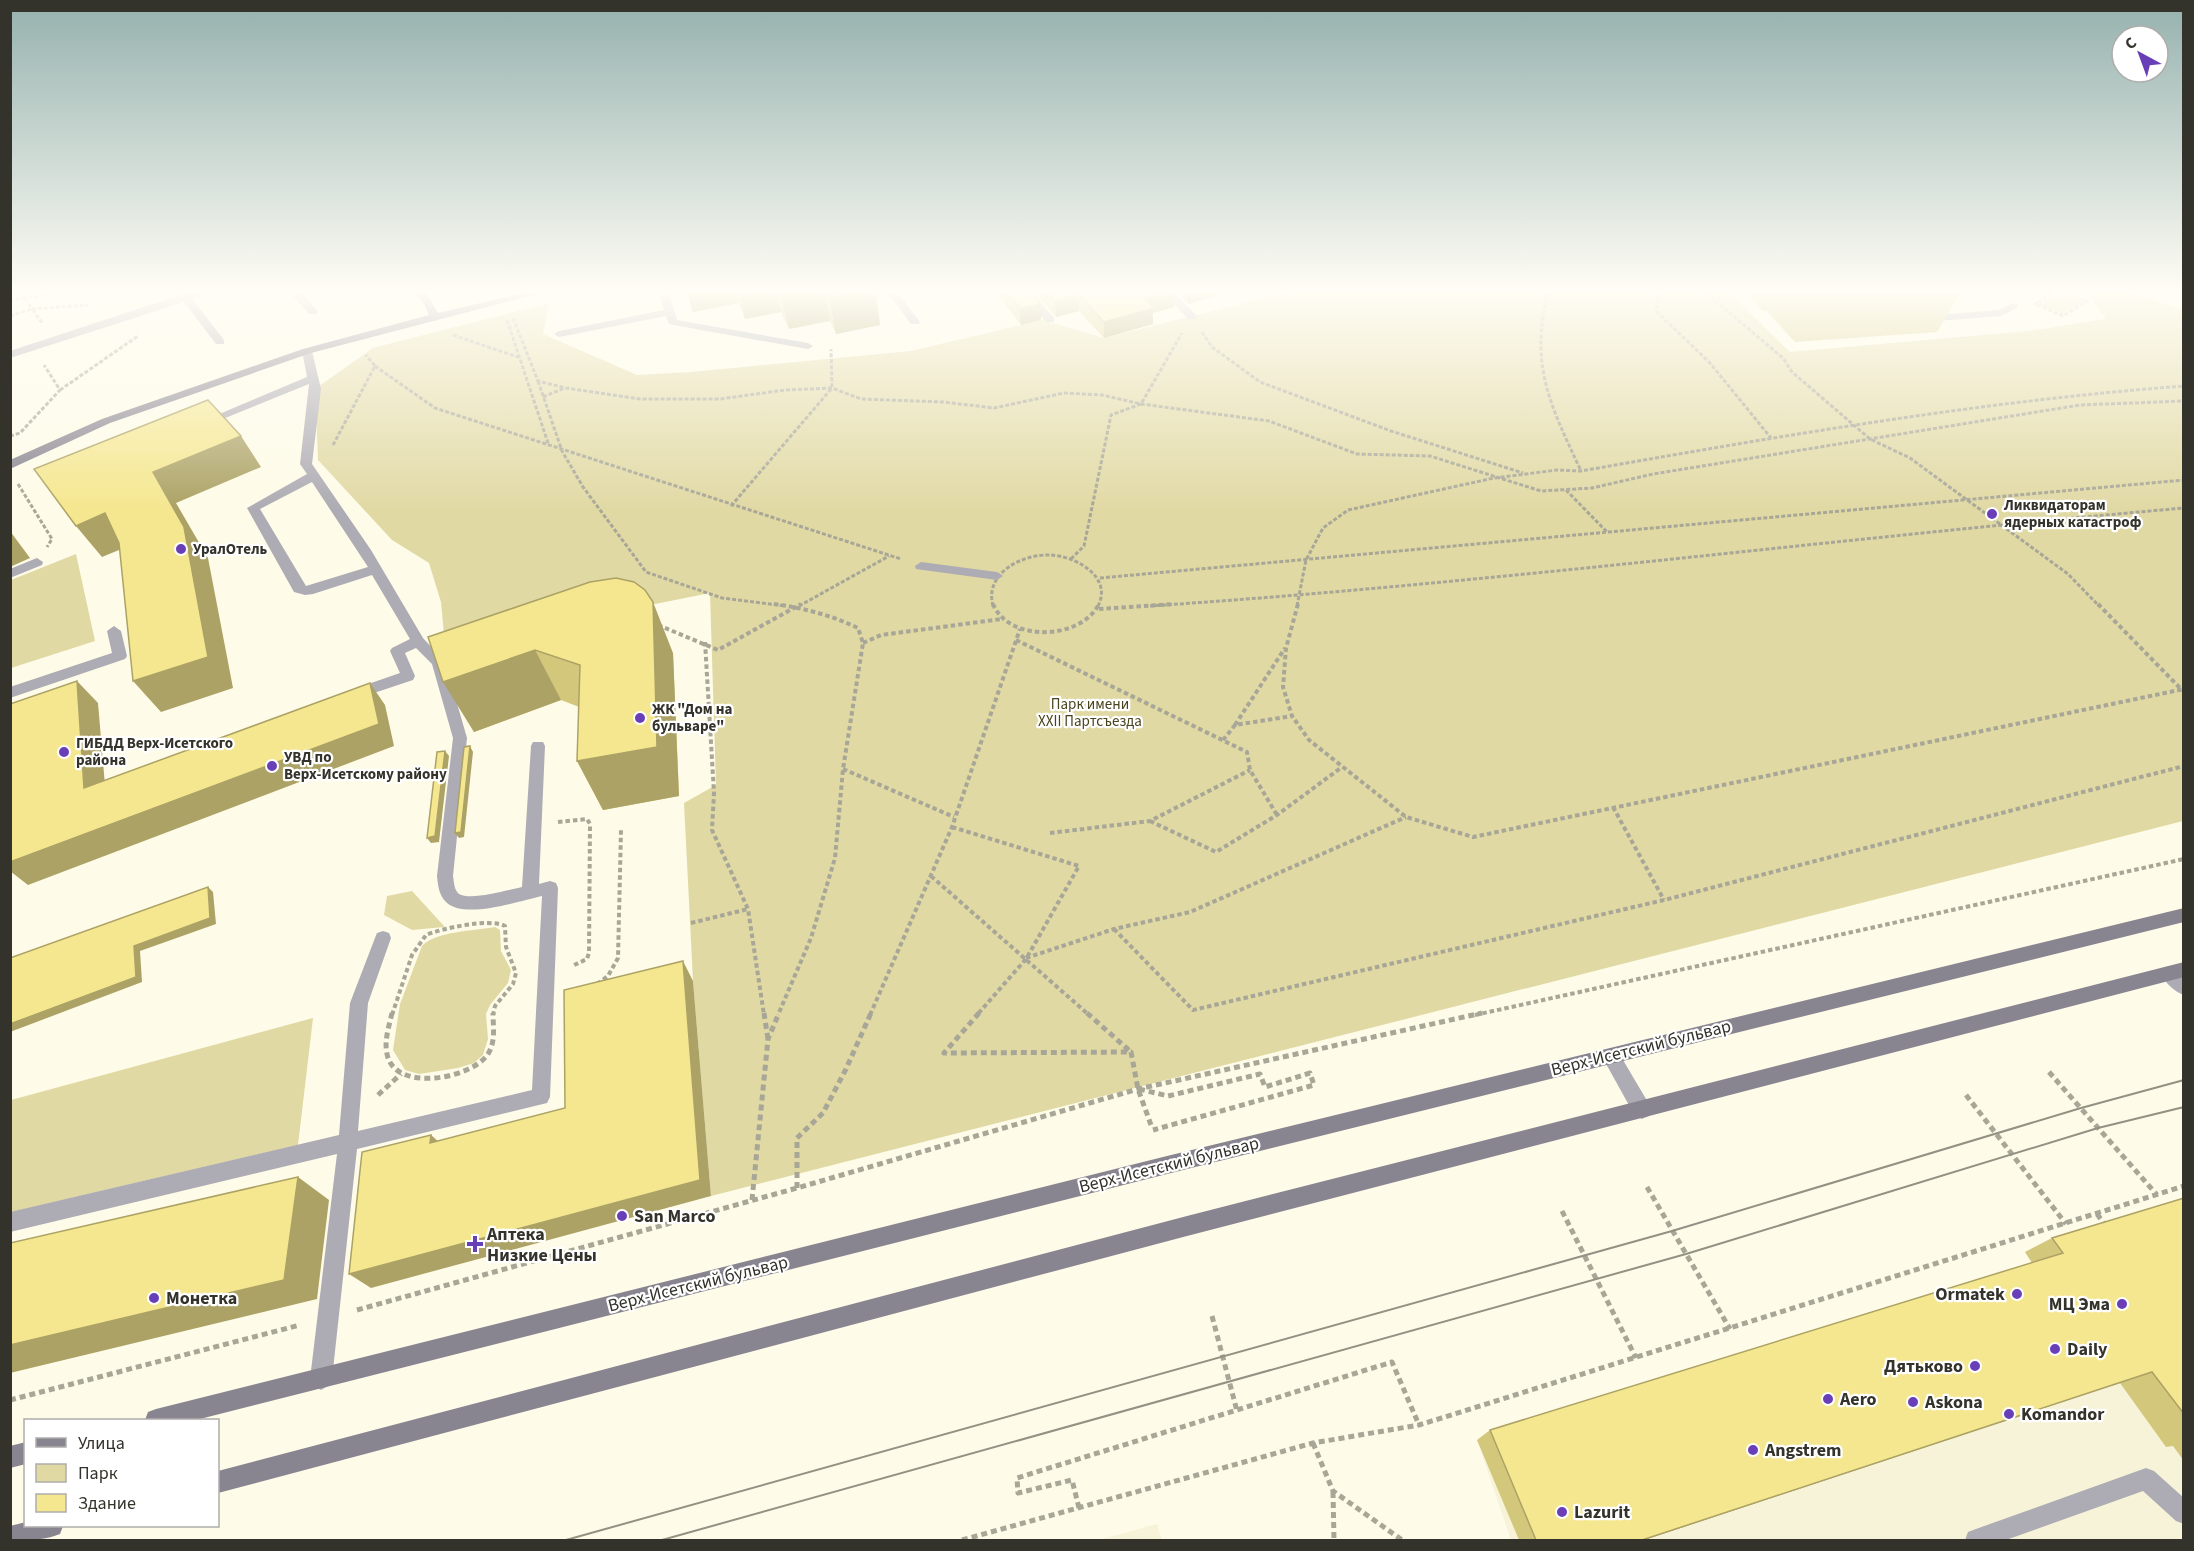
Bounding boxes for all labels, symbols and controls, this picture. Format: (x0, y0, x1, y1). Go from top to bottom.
north arrow (2110, 24, 2170, 84)
text: С (2120, 32, 2142, 55)
place label: Ликвидаторам ядерных катастроф (2003, 495, 2142, 533)
marker: Ликвидаторам ядерных катастроф (1985, 507, 1999, 521)
place label: УралОтель (193, 539, 268, 560)
marker: УралОтель (174, 542, 188, 556)
park label: Парк имени XXII Партсъезда (1038, 694, 1142, 732)
place label: ЖК "Дом на бульваре" (652, 699, 732, 737)
marker: ЖК "Дом на бульваре" (633, 711, 647, 725)
place label: ГИБДД Верх-Исетского района (76, 733, 233, 771)
marker: ГИБДД Верх-Исетского района (57, 745, 71, 759)
place label: УВД по Верх-Исетскому району (284, 747, 447, 785)
marker: УВД по Верх-Исетскому району (265, 759, 279, 773)
street label: Верх-Исетский бульвар (1548, 1014, 1734, 1082)
street label: Верх-Исетский бульвар (1076, 1131, 1262, 1199)
place label: San Marco (634, 1204, 716, 1229)
marker: San Marco (615, 1209, 629, 1223)
place label: Аптека Низкие Цены (486, 1222, 597, 1268)
marker: Аптека Низкие Цены (468, 1237, 482, 1251)
street label: Верх-Исетский бульвар (605, 1250, 791, 1318)
place label: Ormatek (1935, 1282, 2005, 1307)
place label: Монетка (166, 1286, 237, 1311)
marker: Ormatek (2010, 1287, 2024, 1301)
marker: Монетка (147, 1291, 161, 1305)
place label: МЦ Эма (2049, 1292, 2110, 1317)
marker: МЦ Эма (2115, 1297, 2129, 1311)
place label: Daily (2067, 1337, 2108, 1362)
marker: Daily (2048, 1342, 2062, 1356)
place label: Дятьково (1884, 1354, 1963, 1379)
marker: Дятьково (1968, 1359, 1982, 1373)
place label: Aero (1839, 1387, 1877, 1412)
place label: Askona (1924, 1390, 1983, 1415)
marker: Aero (1821, 1392, 1835, 1406)
marker: Askona (1906, 1395, 1920, 1409)
place label: Komandor (2021, 1402, 2105, 1427)
marker: Komandor (2002, 1407, 2016, 1421)
legend (24, 1419, 219, 1527)
text: Улица (78, 1431, 125, 1456)
place label: Angstrem (1764, 1438, 1841, 1463)
marker: Angstrem (1746, 1443, 1760, 1457)
text: Парк (78, 1461, 118, 1486)
text: Здание (78, 1491, 136, 1516)
place label: Lazurit (1574, 1500, 1630, 1525)
marker: Lazurit (1555, 1505, 1569, 1519)

